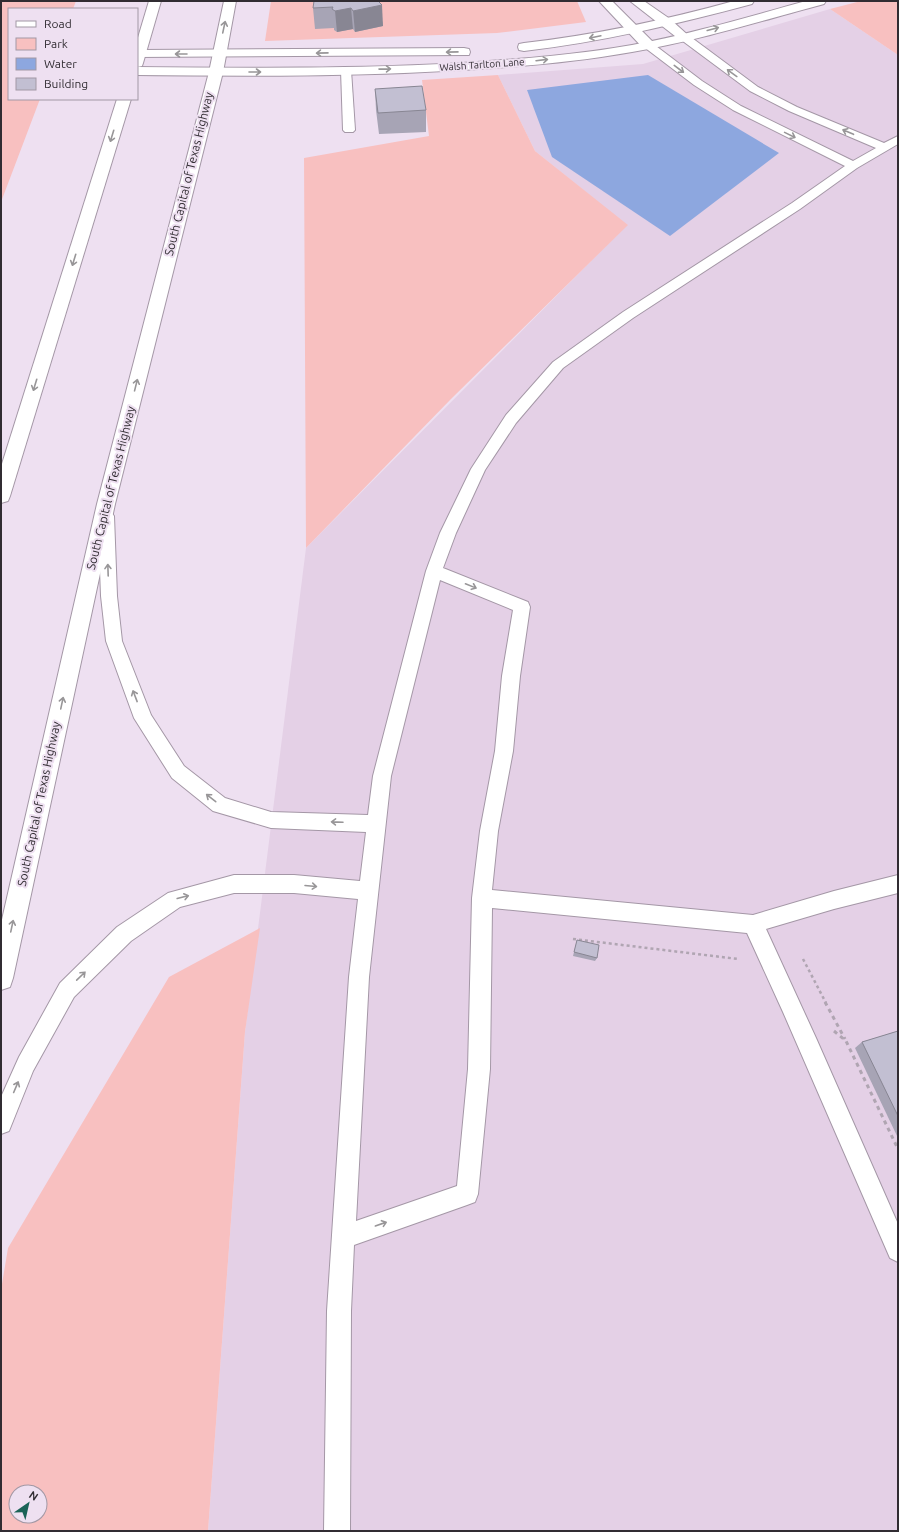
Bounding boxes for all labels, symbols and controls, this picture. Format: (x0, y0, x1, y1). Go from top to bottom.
legend (8, 8, 138, 100)
text: Road (44, 17, 72, 30)
one-way arrow (221, 21, 229, 34)
one-way arrow (707, 25, 720, 33)
one-way arrow (589, 33, 602, 41)
text: Park (44, 37, 68, 50)
one-way arrow (446, 48, 459, 56)
one-way arrow (316, 49, 329, 57)
one-way arrow (175, 50, 188, 58)
street label: Walsh Tarlton Lane (439, 56, 525, 73)
one-way arrow (535, 56, 548, 64)
text: Water (44, 57, 77, 70)
one-way arrow (673, 64, 684, 73)
one-way arrow (378, 65, 391, 73)
one-way arrow (248, 68, 261, 75)
one-way arrow (727, 69, 738, 77)
text: Building (44, 77, 88, 90)
street label: South Capital of Texas Highway (162, 91, 215, 257)
one-way arrow (842, 128, 854, 135)
one-way arrow (108, 130, 115, 143)
one-way arrow (784, 132, 796, 139)
one-way arrow (70, 254, 77, 267)
one-way arrow (31, 378, 38, 391)
one-way arrow (133, 378, 140, 391)
street label: South Capital of Texas Highway (84, 405, 137, 571)
one-way arrow (104, 564, 112, 577)
one-way arrow (464, 583, 476, 590)
one-way arrow (130, 691, 138, 703)
one-way arrow (58, 697, 66, 710)
street label: South Capital of Texas Highway (15, 720, 62, 887)
one-way arrow (206, 794, 217, 802)
one-way arrow (331, 819, 344, 826)
one-way arrow (304, 882, 317, 889)
one-way arrow (176, 893, 189, 900)
one-way arrow (9, 920, 17, 933)
one-way arrow (76, 971, 86, 981)
one-way arrow (13, 1082, 20, 1094)
one-way arrow (374, 1220, 387, 1227)
north arrow (8, 1484, 48, 1524)
text: N (27, 1488, 40, 1503)

